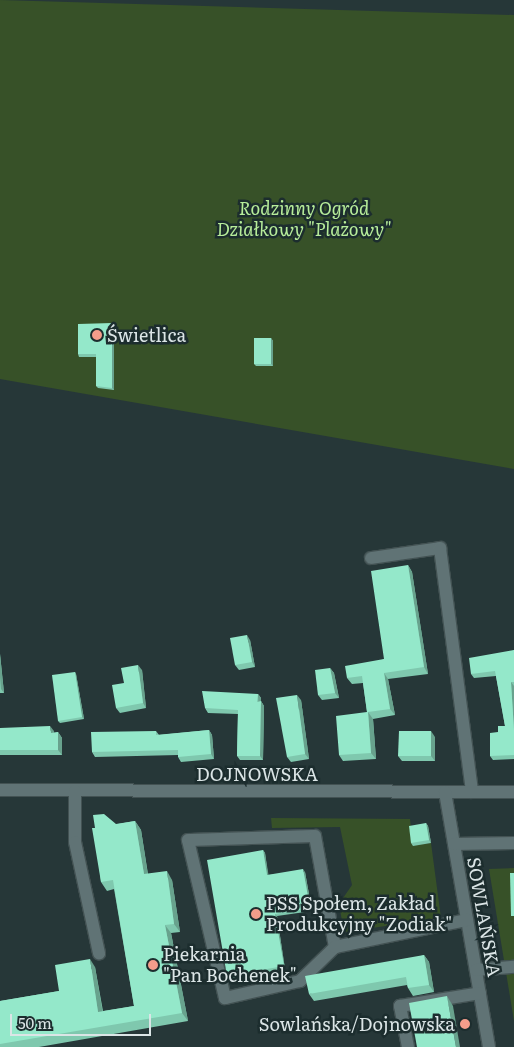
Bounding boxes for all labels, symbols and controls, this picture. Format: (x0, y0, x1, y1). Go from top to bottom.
park label: Rodzinny Ogród Działkowy "Plażowy" (216, 198, 392, 240)
place label: Świetlica (107, 324, 186, 346)
marker: Świetlica (91, 329, 103, 341)
street label: DOJNOWSKA (196, 763, 318, 785)
street label: SOWLAŃSKA (463, 856, 505, 978)
place label: PSS Społem, Zakład Produkcyjny "Zodiak" (266, 893, 452, 936)
marker: PSS Społem, Zakład Produkcyjny "Zodiak" (250, 908, 262, 920)
place label: Piekarnia "Pan Bochenek" (163, 944, 297, 986)
marker: Piekarnia "Pan Bochenek" (147, 959, 159, 971)
scale bar (12, 1004, 154, 1036)
text: 50 m (18, 1011, 52, 1034)
place label: Sowlańska/Dojnowska (259, 1013, 455, 1035)
marker: Sowlańska/Dojnowska (459, 1018, 471, 1030)

